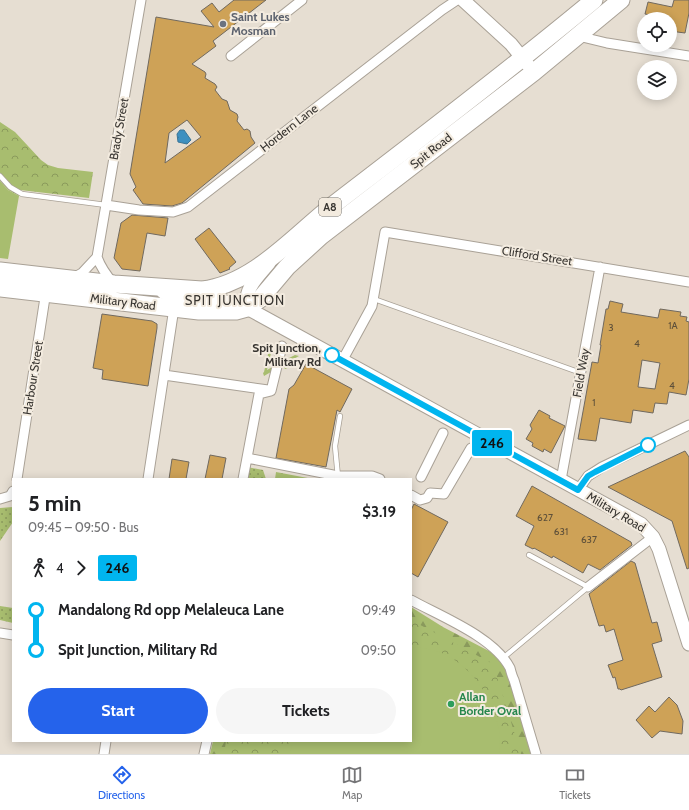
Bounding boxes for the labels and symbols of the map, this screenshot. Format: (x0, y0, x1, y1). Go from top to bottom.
place label: Saint Lukes Mosman (231, 9, 290, 38)
marker: Saint Lukes Mosman (218, 19, 228, 29)
street label: Brady Street (106, 97, 131, 161)
street label: Hordern Lane (257, 100, 321, 155)
street label: Spit Road (407, 130, 455, 172)
road number: A8 (319, 198, 341, 216)
street label: Clifford Street (501, 243, 573, 268)
street label: Military Road (89, 290, 157, 313)
district label: SPIT JUNCTION (185, 292, 285, 308)
house number: 1A (668, 319, 679, 332)
house number: 3 (608, 321, 614, 334)
house number: 4 (634, 337, 640, 350)
street label: Harbour Street (19, 340, 46, 416)
place label: Spit Junction, Military Rd (252, 340, 321, 369)
marker: Spit Junction, Military Rd (324, 347, 340, 363)
street label: Field Way (569, 347, 592, 399)
house number: 4 (669, 379, 675, 392)
house number: 1 (592, 396, 596, 409)
line badge: 246 (469, 430, 515, 456)
unlabelled marker (640, 437, 656, 453)
street label: Military Road (584, 488, 648, 535)
house number: 627 (537, 511, 553, 524)
house number: 631 (554, 525, 568, 538)
house number: 637 (581, 533, 597, 546)
place label: Allan Border Oval (459, 689, 521, 718)
marker: Allan Border Oval (446, 699, 456, 709)

